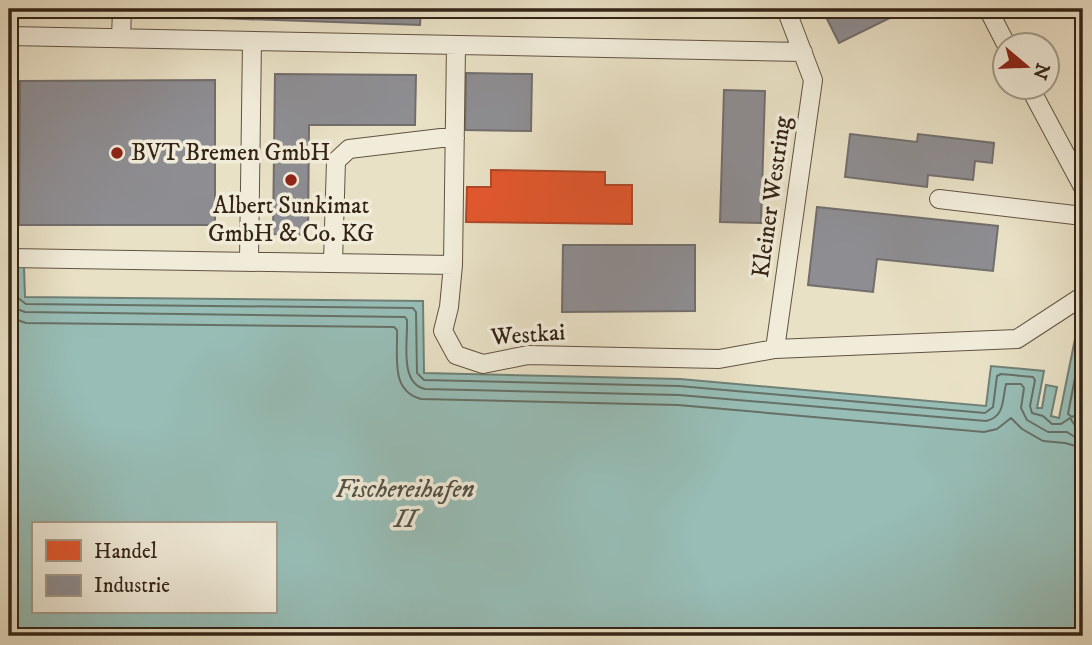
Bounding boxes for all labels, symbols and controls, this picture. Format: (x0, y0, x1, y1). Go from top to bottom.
north arrow (990, 32, 1060, 102)
text: N (1027, 60, 1054, 83)
street label: Kleiner Westring (746, 114, 798, 280)
place label: BVT Bremen GmbH (131, 138, 330, 168)
marker: BVT Bremen GmbH (109, 145, 125, 161)
marker: Albert Sunkimat GmbH & Co. KG (283, 172, 299, 188)
place label: Albert Sunkimat GmbH & Co. KG (208, 191, 374, 249)
street label: Westkai (489, 317, 566, 353)
water label: Fischereihafen II (336, 473, 474, 536)
legend (32, 522, 276, 614)
text: Handel (94, 539, 158, 565)
text: Industrie (94, 573, 170, 599)

